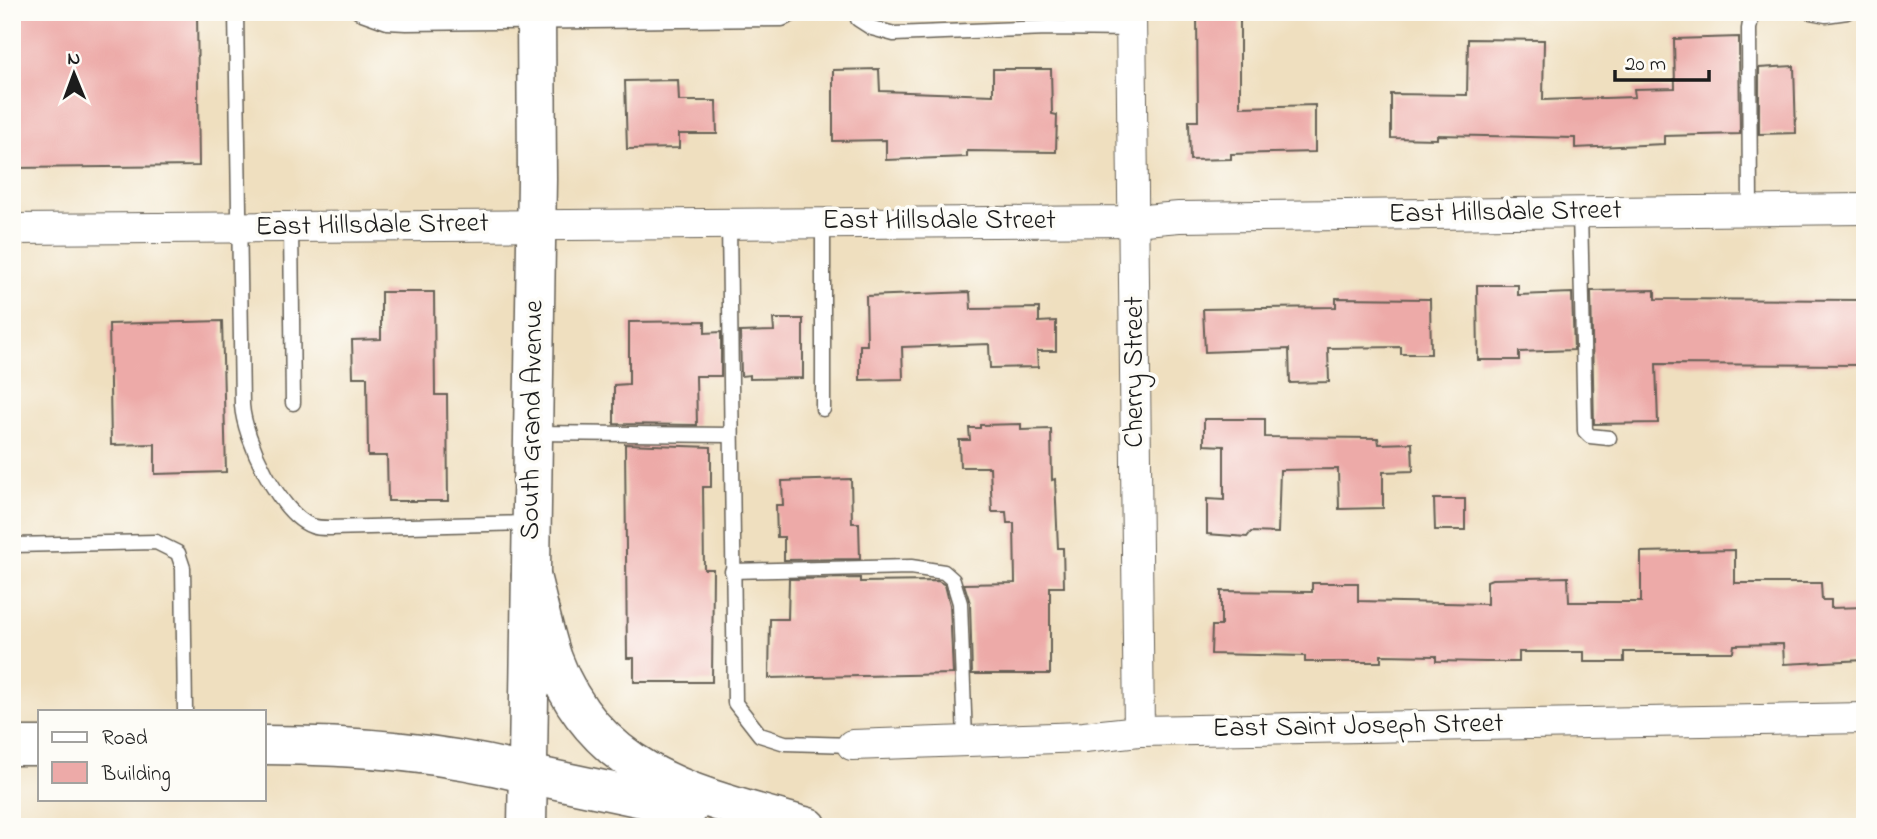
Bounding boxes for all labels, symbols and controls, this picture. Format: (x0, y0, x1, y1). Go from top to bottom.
north arrow (38, 38, 108, 108)
scale bar (1615, 38, 1709, 82)
text: N (67, 46, 81, 73)
text: 20 m (1625, 50, 1666, 80)
street label: East Hillsdale Street (1388, 190, 1622, 236)
street label: East Hillsdale Street (822, 201, 1056, 242)
street label: East Hillsdale Street (255, 203, 489, 249)
street label: Cherry Street (1115, 296, 1156, 448)
street label: South Grand Avenue (510, 299, 556, 540)
street label: East Saint Joseph Street (1212, 704, 1504, 750)
legend (38, 710, 266, 800)
text: Road (102, 724, 148, 754)
text: Building (101, 760, 171, 792)

